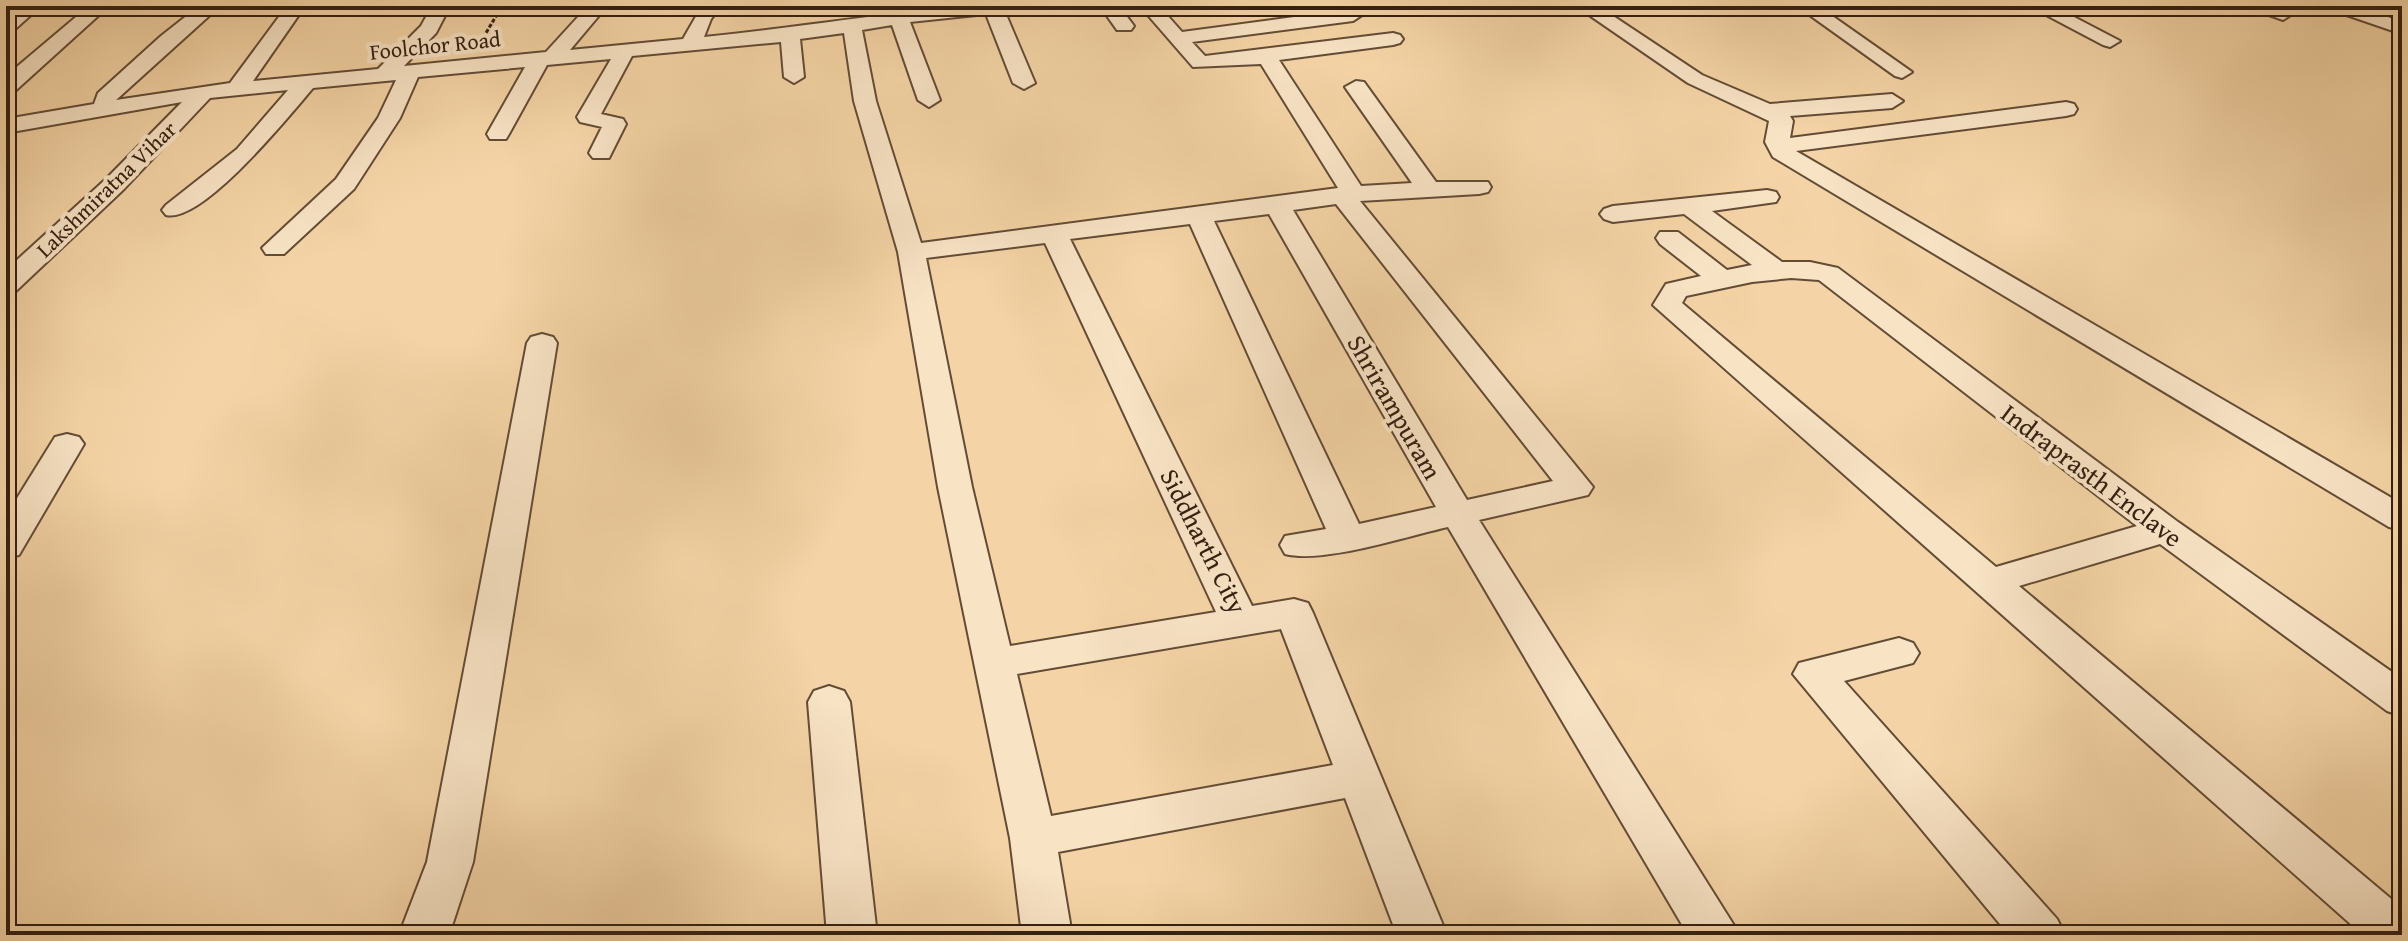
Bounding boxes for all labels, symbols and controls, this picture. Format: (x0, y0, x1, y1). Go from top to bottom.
street label: Foolchor Road (368, 22, 502, 68)
street label: Lakshmiratna Vihar (29, 113, 183, 265)
street label: Shrirampuram (1338, 327, 1452, 487)
street label: Indraprasth Enclave (1993, 394, 2191, 556)
street label: Siddharth City (1151, 462, 1257, 620)

